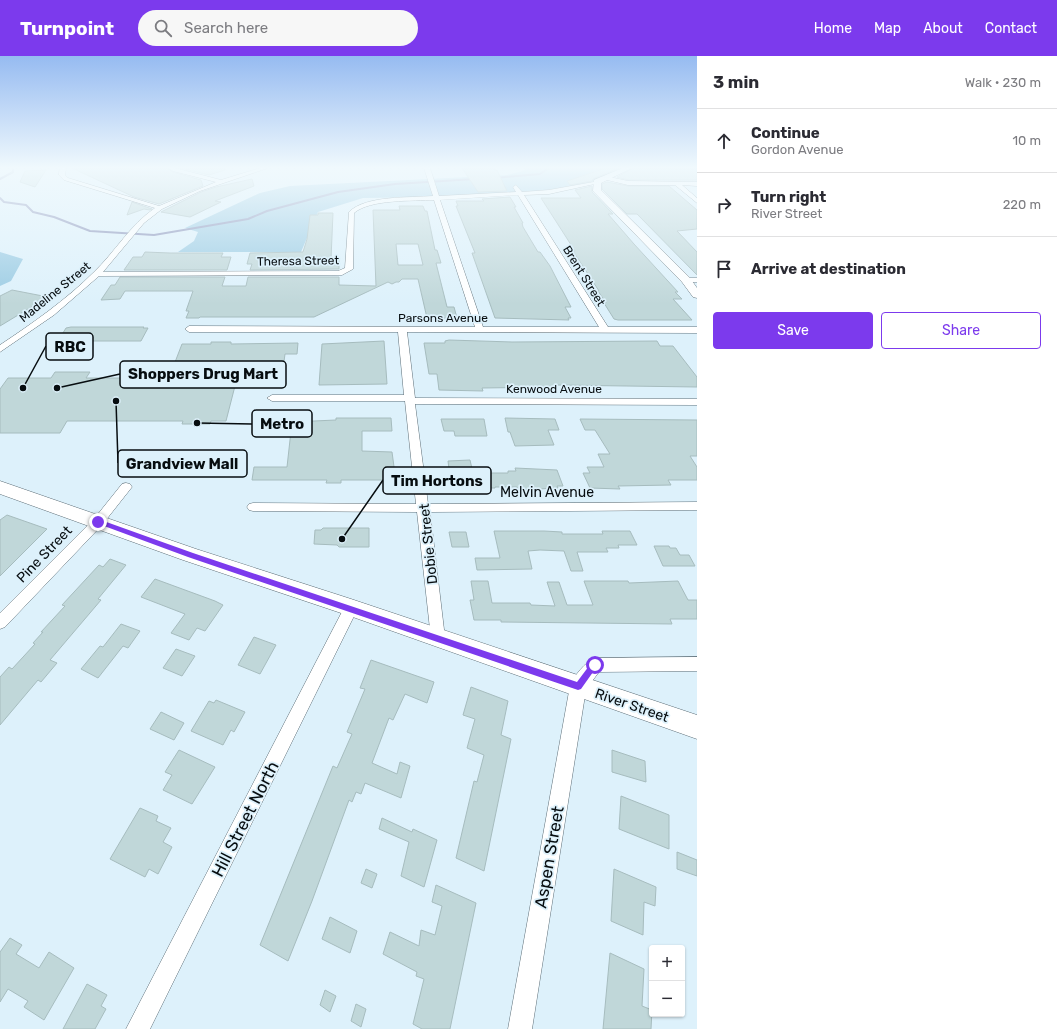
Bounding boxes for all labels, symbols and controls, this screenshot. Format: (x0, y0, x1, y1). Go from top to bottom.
search box (138, 10, 418, 46)
text: Turnpoint (20, 17, 114, 40)
icon: search (152, 17, 174, 39)
text: Search here (184, 19, 268, 37)
text: Home (814, 20, 852, 37)
text: Map (874, 20, 901, 37)
text: About (923, 20, 963, 37)
text: Contact (985, 20, 1037, 37)
text: 3 min (713, 72, 759, 92)
text: Walk · 230 m (965, 75, 1041, 90)
text: Continue (751, 124, 820, 142)
icon: ahead (713, 130, 735, 152)
text: 10 m (1012, 133, 1041, 148)
text: Gordon Avenue (751, 142, 844, 157)
text: Turn right (751, 188, 826, 206)
icon: right (713, 194, 735, 216)
text: 220 m (1003, 197, 1041, 212)
text: River Street (751, 206, 822, 221)
street label: Brent Street (560, 243, 608, 309)
street label: Theresa Street (257, 253, 340, 269)
icon: arrive (713, 258, 735, 280)
street label: Madeline Street (17, 259, 94, 325)
text: Arrive at destination (751, 260, 906, 278)
street label: Parsons Avenue (398, 311, 488, 325)
button: Save (713, 312, 873, 349)
button: Share (881, 312, 1041, 349)
callout: RBC (46, 333, 93, 360)
text: RBC (54, 338, 86, 356)
callout: Shoppers Drug Mart (120, 361, 286, 388)
text: Shoppers Drug Mart (128, 365, 278, 383)
street label: Kenwood Avenue (506, 382, 602, 396)
callout: Metro (252, 410, 312, 437)
text: Metro (260, 415, 304, 433)
callout: Grandview Mall (118, 450, 247, 477)
text: Grandview Mall (126, 455, 238, 473)
callout: Tim Hortons (383, 467, 491, 494)
text: Tim Hortons (391, 472, 483, 490)
street label: Melvin Avenue (500, 484, 594, 501)
street label: Dobie Street (416, 502, 441, 585)
route end (89, 513, 107, 531)
street label: Pine Street (13, 522, 76, 586)
route start (586, 656, 604, 674)
street label: River Street (593, 685, 671, 726)
street label: Hill Street North (207, 758, 283, 880)
street label: Aspen Street (530, 804, 568, 910)
map controls (649, 945, 685, 1017)
button: + (649, 945, 685, 981)
button: − (649, 981, 685, 1017)

